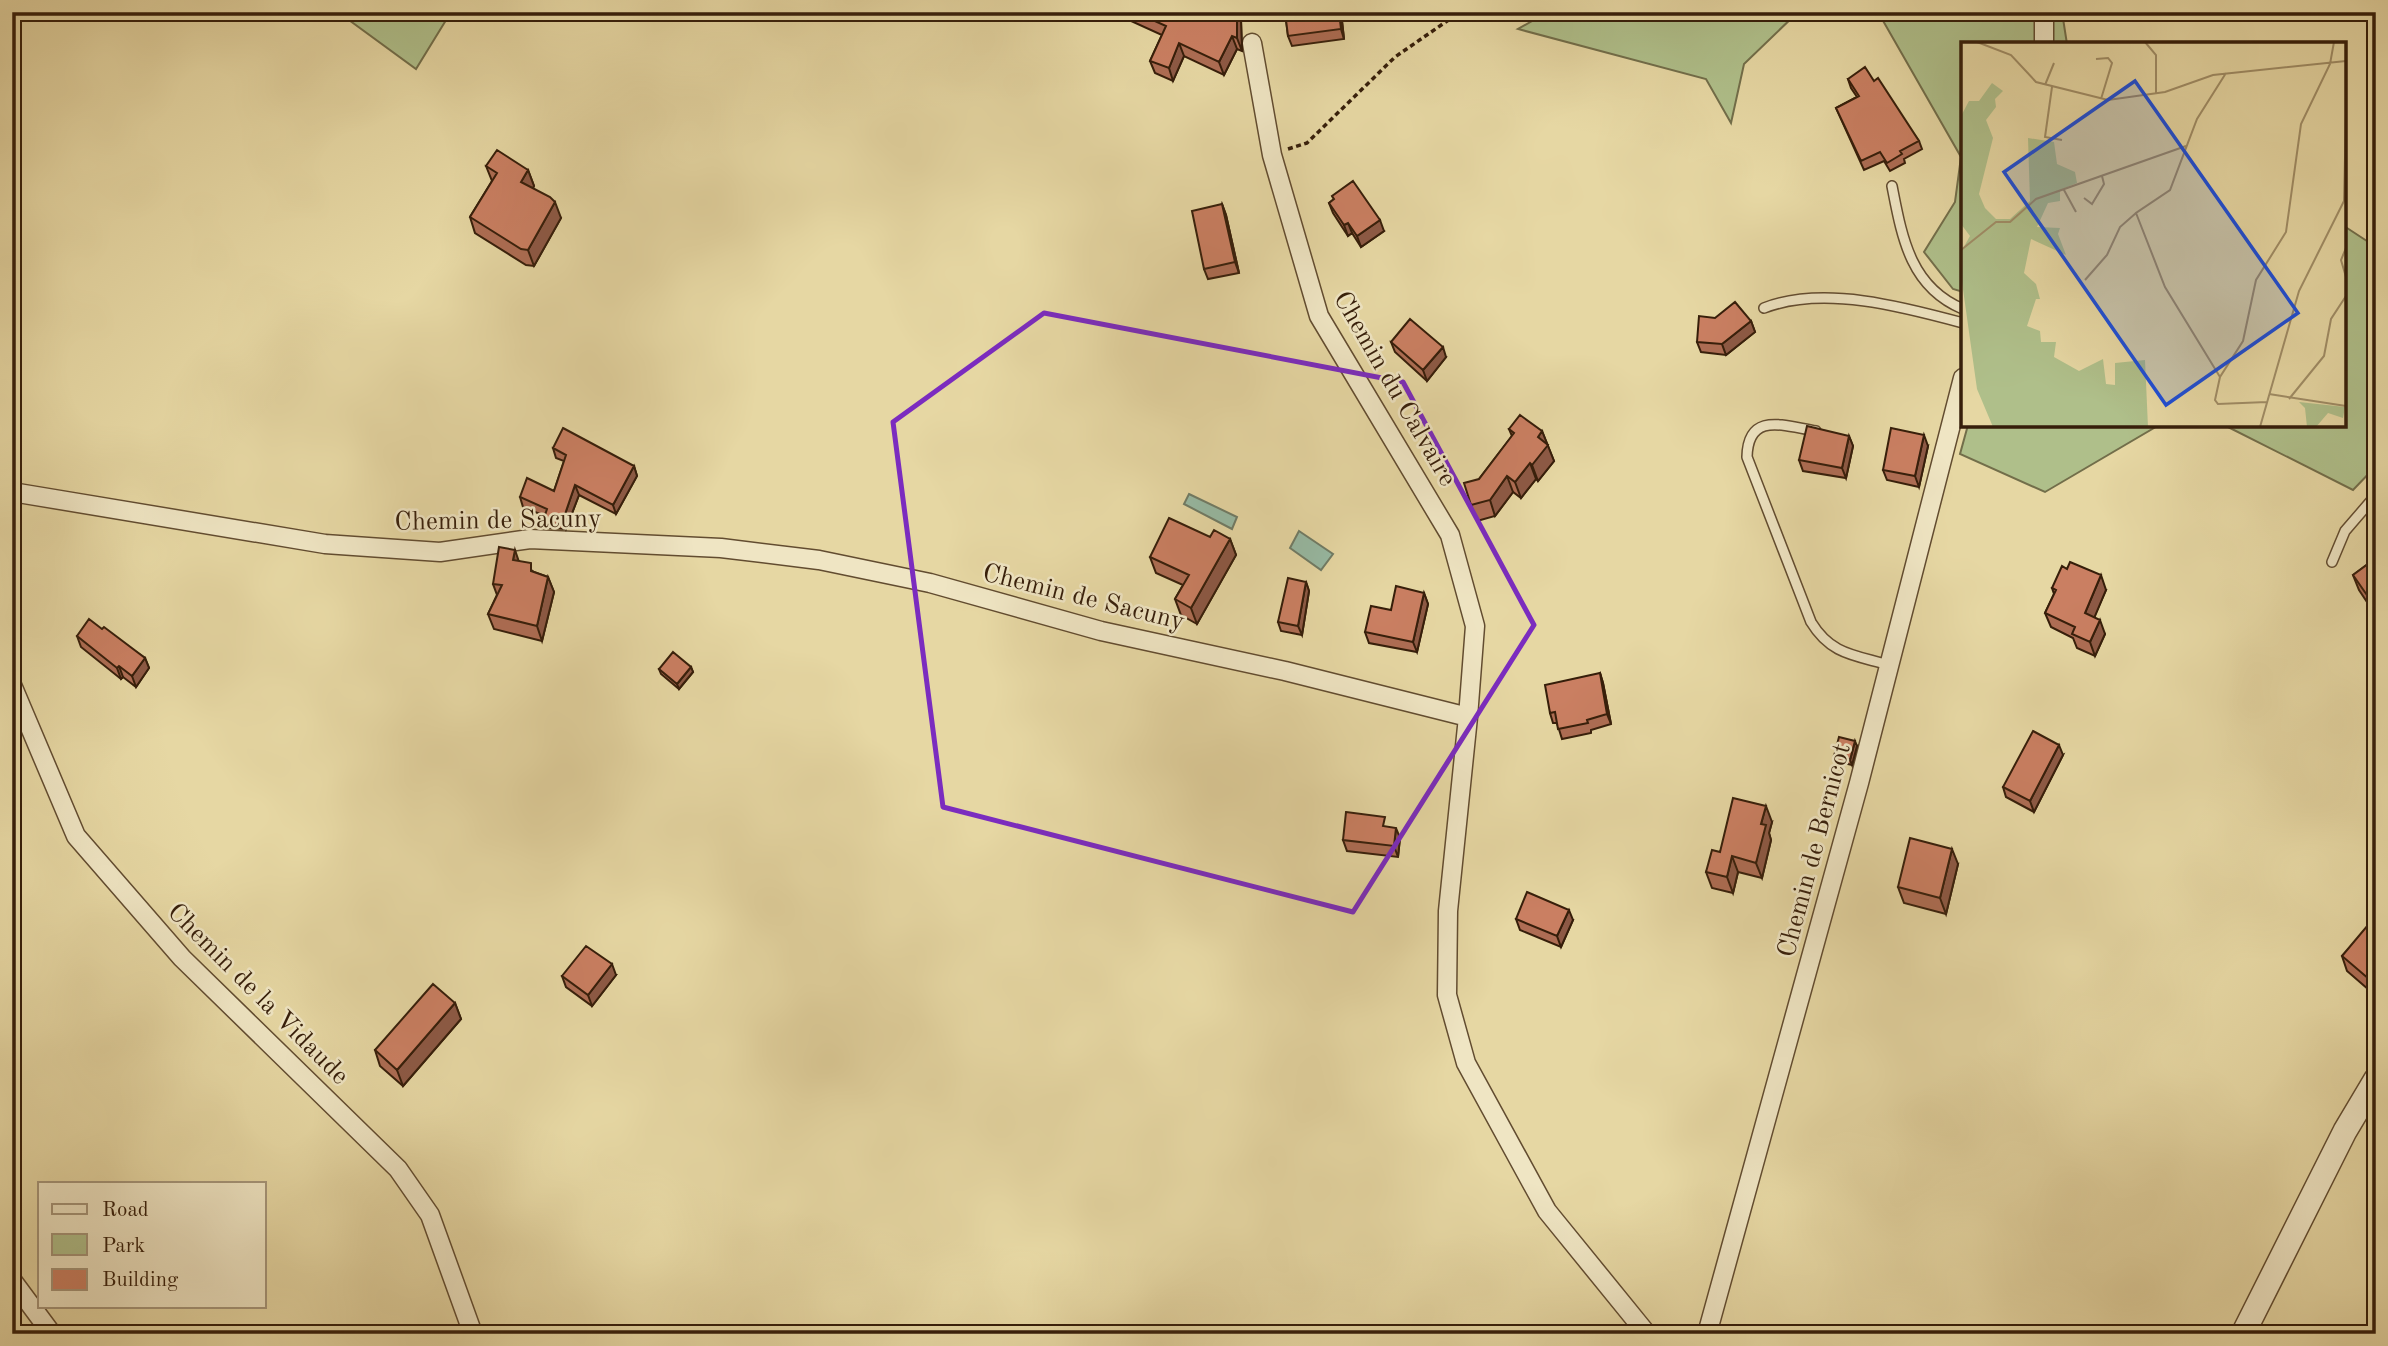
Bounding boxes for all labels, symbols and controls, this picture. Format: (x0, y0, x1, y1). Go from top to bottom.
inset map (1961, 42, 2346, 427)
street label: Chemin du Calvaire (1328, 287, 1461, 491)
street label: Chemin de Sacuny (394, 506, 602, 536)
street label: Chemin de Sacuny (980, 560, 1187, 636)
street label: Chemin de Bernicot (1774, 741, 1856, 960)
street label: Chemin de la Vidaude (162, 899, 353, 1090)
legend (38, 1182, 266, 1308)
text: Road (102, 1200, 149, 1221)
text: Park (102, 1236, 145, 1257)
text: Building (102, 1270, 179, 1291)

